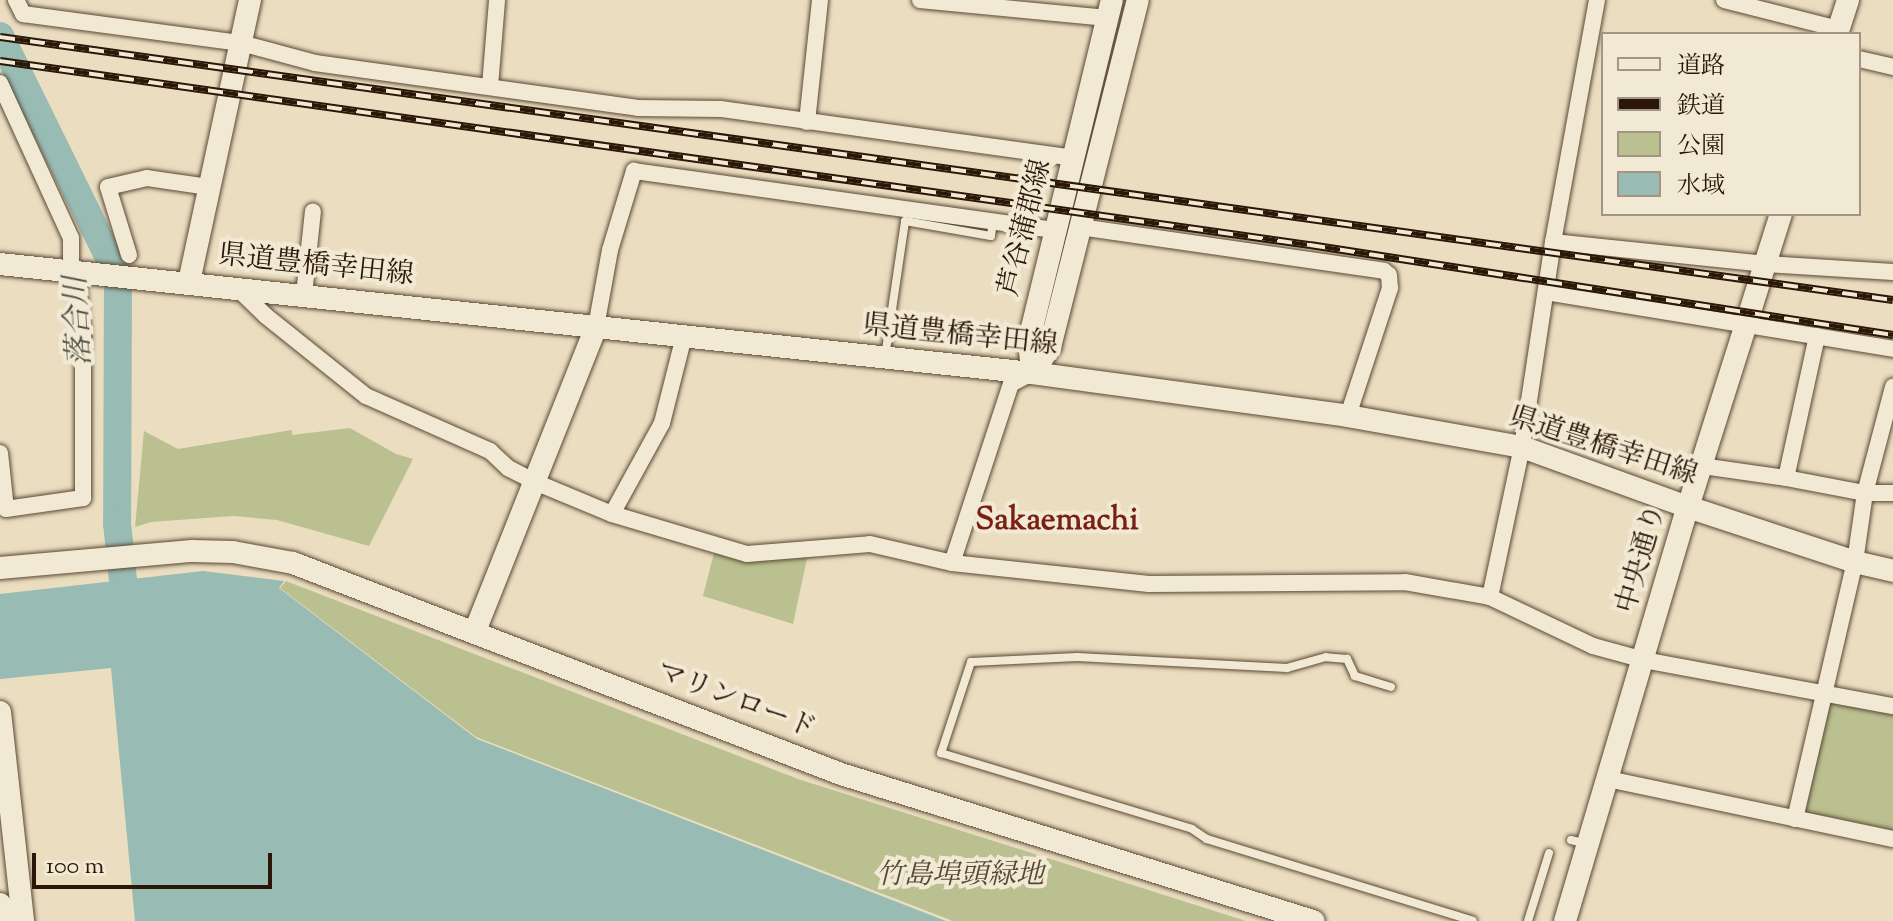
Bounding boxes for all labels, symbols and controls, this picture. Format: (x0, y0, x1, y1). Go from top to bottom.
legend (1601, 32, 1861, 216)
text: 道路 (1677, 50, 1725, 84)
text: 鉄道 (1677, 90, 1725, 124)
text: 公園 (1677, 130, 1725, 164)
street label: 芦谷蒲郡線 (993, 156, 1059, 300)
text: 水域 (1677, 170, 1725, 204)
street label: 県道豊橋幸田線 (217, 239, 415, 293)
water label: 落合川 (60, 275, 100, 367)
street label: 県道豊橋幸田線 (861, 309, 1059, 363)
street label: 県道豊橋幸田線 (1505, 401, 1701, 493)
street label: 中央通り (1610, 501, 1674, 617)
district label: Sakaemachi (975, 502, 1139, 540)
street label: マリンロード (652, 655, 820, 747)
scale bar (36, 837, 276, 887)
text: 100 m (46, 850, 104, 884)
park label: 竹島埠頭緑地 (876, 859, 1044, 893)

